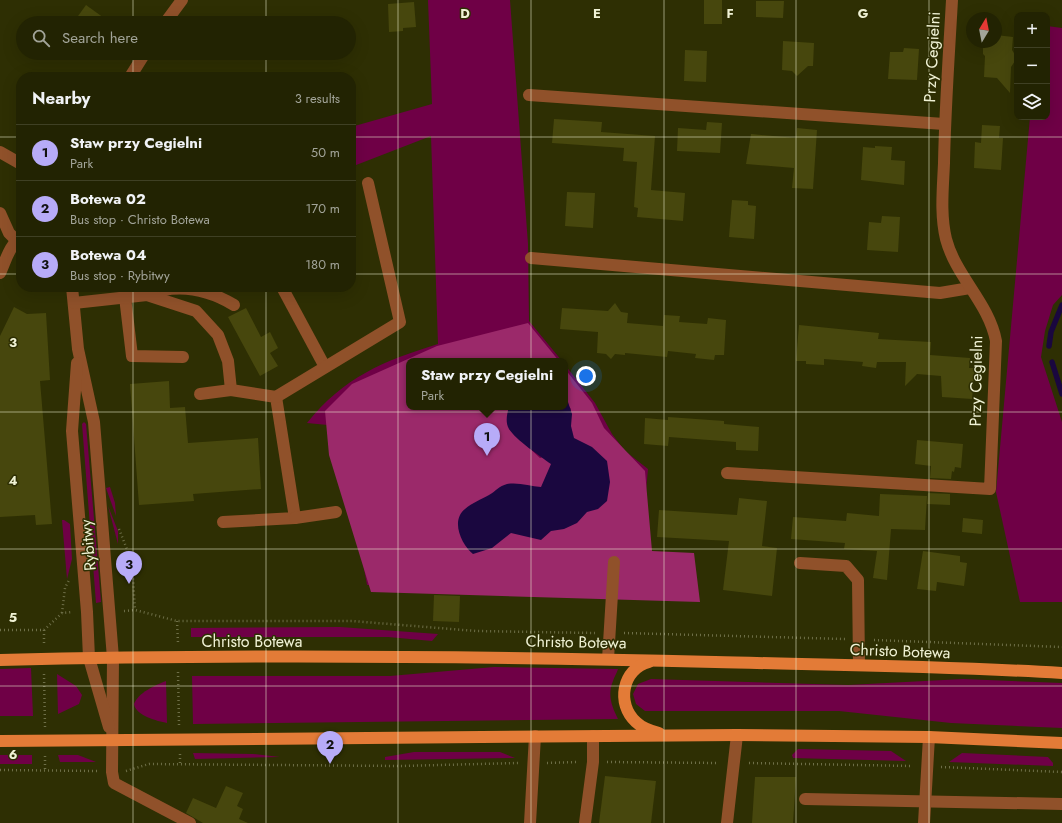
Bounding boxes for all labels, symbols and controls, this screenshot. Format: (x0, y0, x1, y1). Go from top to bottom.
text: D (460, 4, 470, 23)
text: E (593, 4, 601, 23)
text: F (726, 4, 734, 23)
text: G (858, 4, 869, 23)
street label: Przy Cegielni (918, 11, 946, 103)
north arrow (966, 12, 1002, 48)
map controls (1014, 12, 1050, 120)
button: + (1014, 12, 1050, 48)
search box (16, 16, 356, 60)
icon: search (30, 27, 52, 49)
text: Search here (62, 27, 138, 49)
button: − (1014, 48, 1050, 84)
button: layers (1014, 84, 1050, 120)
text: Nearby (32, 86, 90, 110)
text: 3 results (295, 89, 340, 108)
text: Staw przy Cegielni (70, 132, 202, 154)
text: 1 (42, 143, 48, 162)
text: 50 m (311, 143, 340, 162)
text: Park (70, 154, 93, 173)
text: Botewa 02 (70, 188, 146, 210)
text: 2 (41, 199, 49, 218)
text: 170 m (305, 199, 340, 218)
text: Bus stop · Christo Botewa (70, 210, 210, 229)
text: Botewa 04 (70, 244, 146, 266)
text: 3 (41, 255, 49, 274)
text: 180 m (305, 255, 340, 274)
text: Bus stop · Rybitwy (70, 266, 170, 285)
text: 3 (9, 333, 17, 352)
street label: Przy Cegielni (964, 335, 988, 427)
popup (406, 358, 568, 410)
text: Staw przy Cegielni (421, 364, 553, 386)
your location (576, 366, 596, 386)
text: Park (421, 386, 444, 405)
pin: 1 (474, 423, 500, 456)
text: 4 (8, 471, 18, 490)
street label: Rybitwy (74, 517, 102, 572)
pin: 3 (116, 551, 142, 584)
text: 5 (9, 608, 17, 627)
street label: Christo Botewa (202, 630, 302, 653)
street label: Christo Botewa (525, 630, 627, 654)
street label: Christo Botewa (849, 638, 951, 664)
pin: 2 (317, 731, 343, 764)
text: 6 (9, 745, 18, 764)

